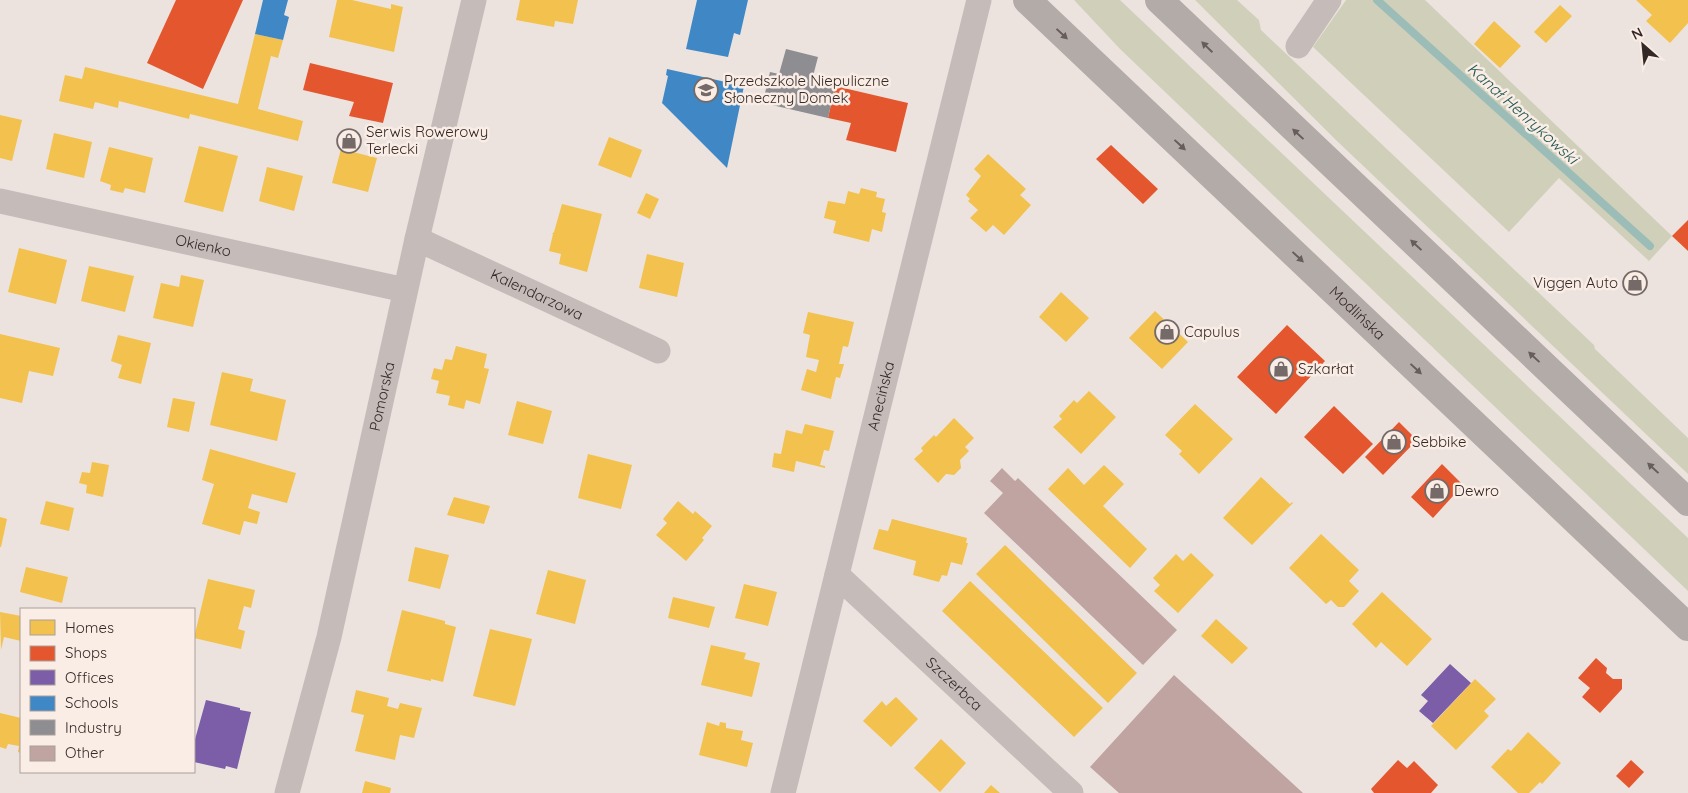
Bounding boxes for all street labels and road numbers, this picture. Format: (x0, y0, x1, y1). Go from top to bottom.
street label: Okienko (174, 230, 233, 261)
street label: Kalendarzowa (487, 264, 586, 324)
street label: Modlińska (1326, 282, 1389, 344)
street label: Anecińska (863, 359, 898, 432)
street label: Pomorska (365, 360, 399, 433)
street label: Szczerbca (922, 653, 987, 715)

